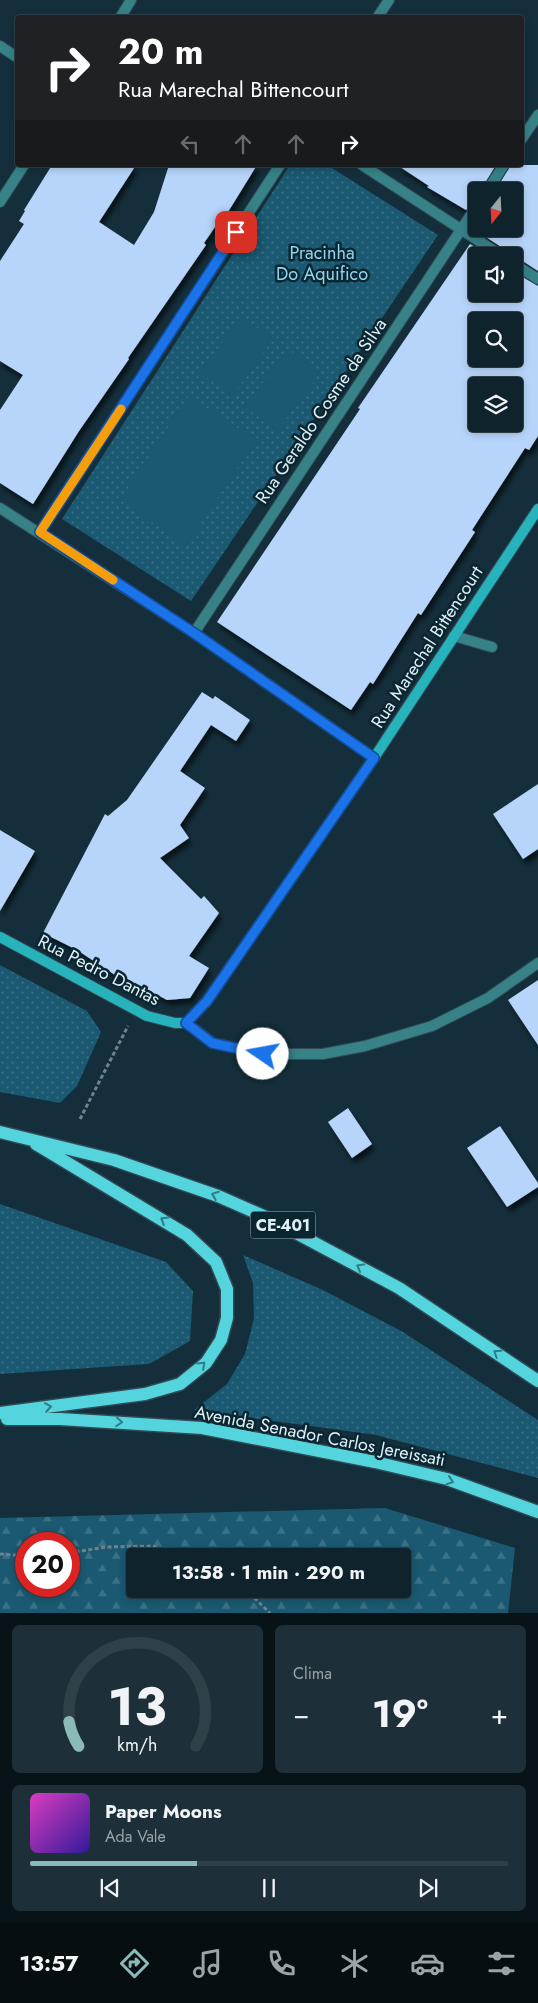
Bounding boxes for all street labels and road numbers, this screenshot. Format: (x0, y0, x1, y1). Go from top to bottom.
street label: Rua Geraldo Cosme da Silva (249, 313, 393, 509)
street label: Rua Marechal Bittencourt (365, 560, 490, 733)
street label: Rua Pedro Dantas (33, 928, 165, 1012)
road number: CE-401 (250, 1212, 316, 1238)
street label: Avenida Senador Carlos Jereissati (193, 1399, 447, 1473)

